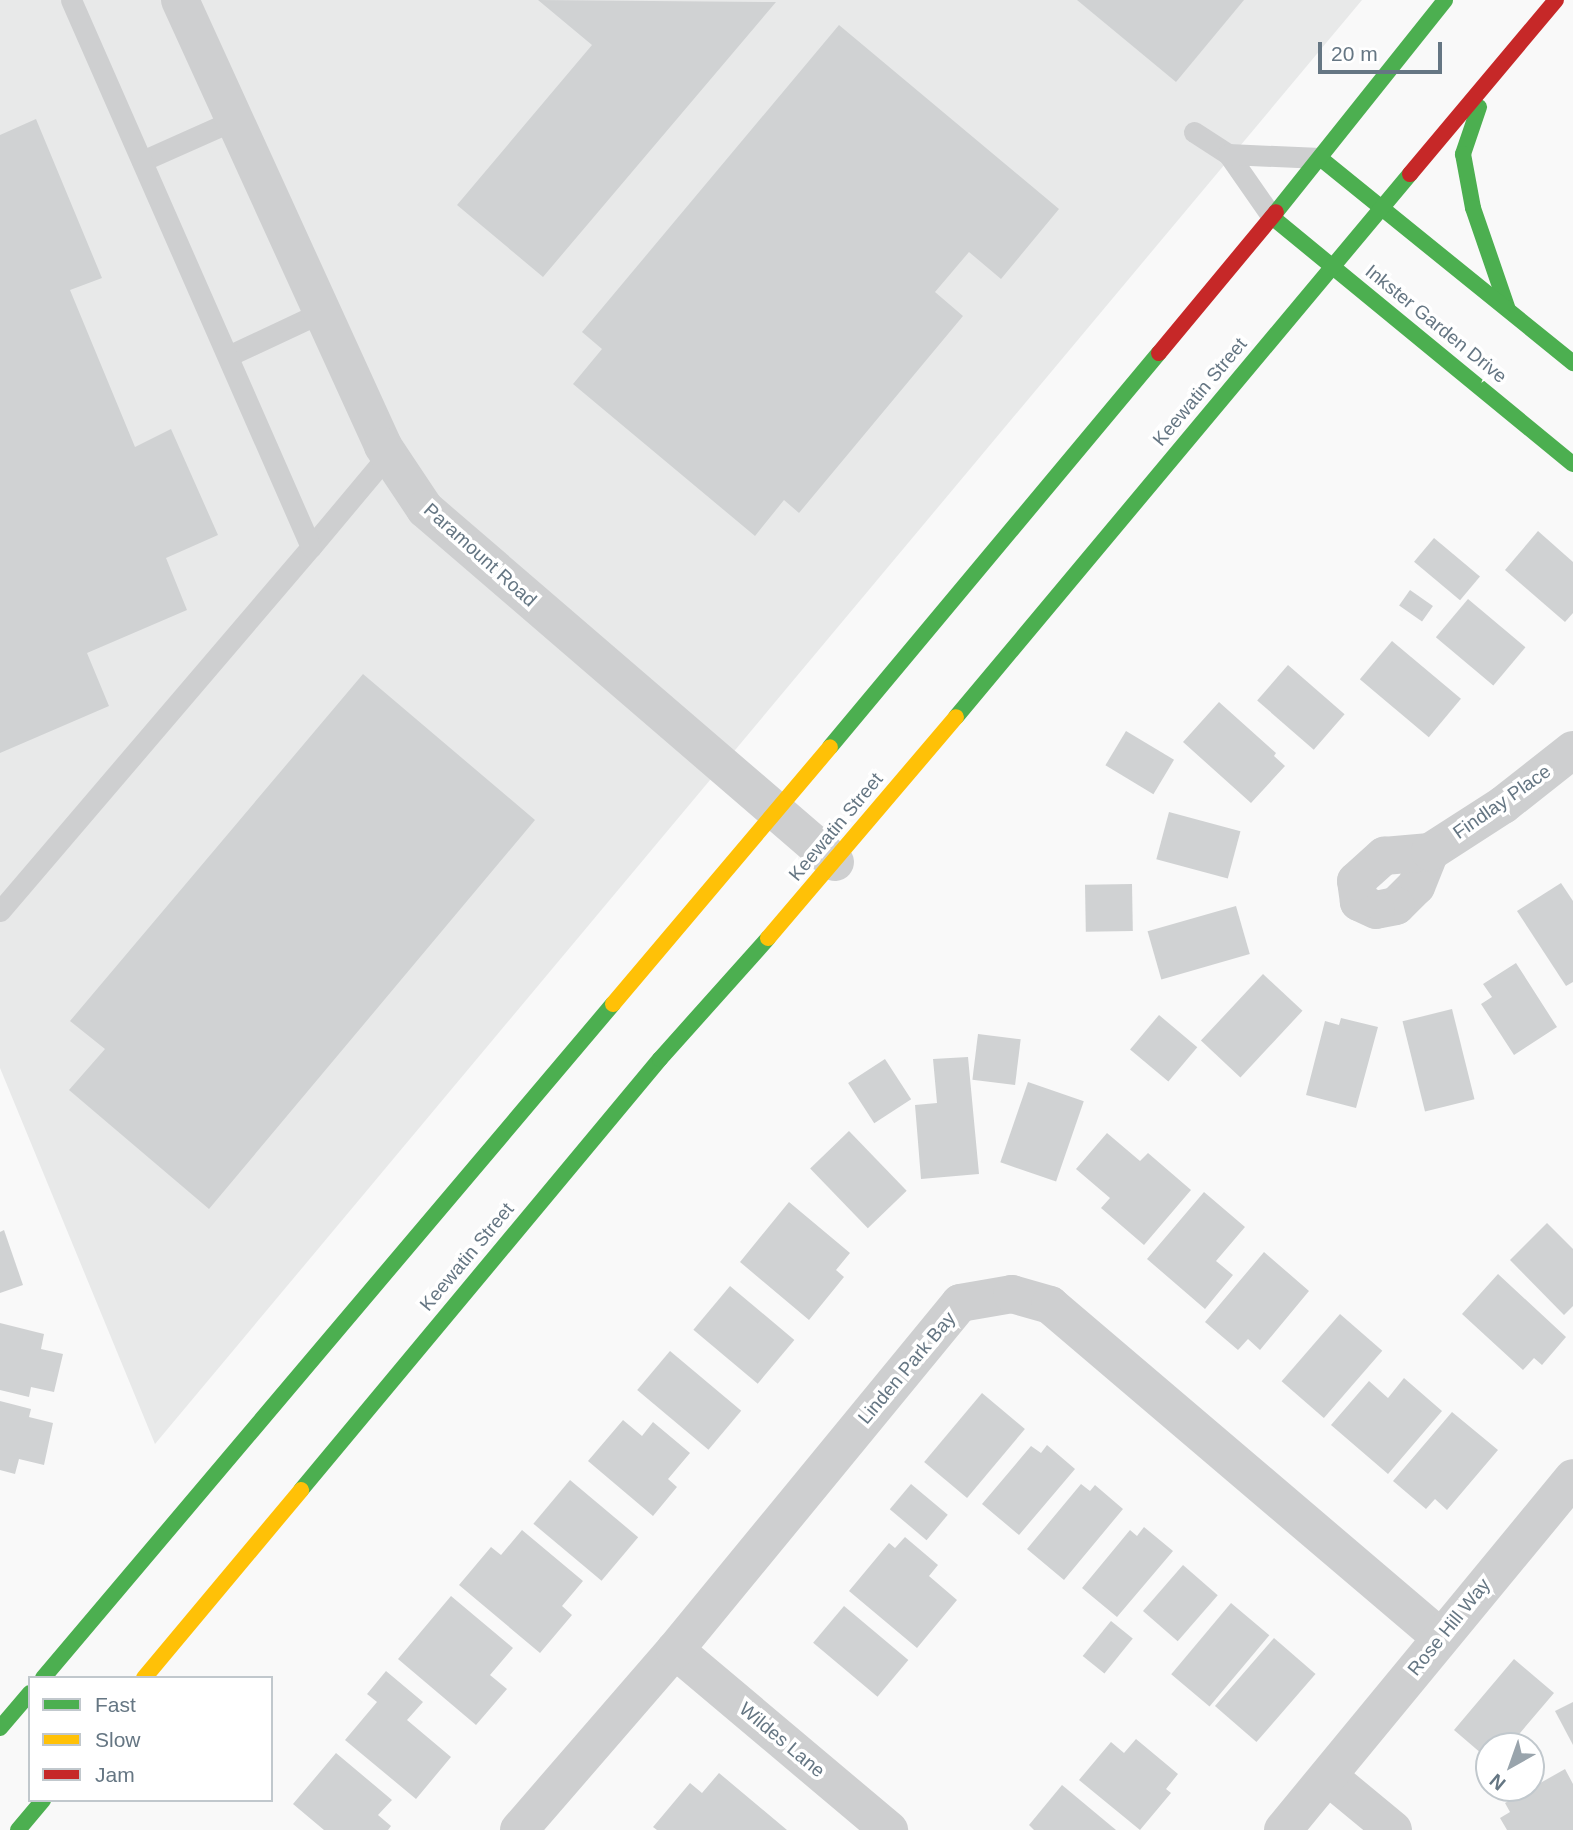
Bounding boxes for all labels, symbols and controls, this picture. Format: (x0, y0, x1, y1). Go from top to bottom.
scale bar (1321, 28, 1445, 72)
text: 20 m (1331, 42, 1378, 65)
street label: Inkster Garden Drive (1361, 260, 1511, 388)
street label: Keewatin Street (1148, 333, 1252, 451)
street label: Paramount Road (419, 498, 541, 612)
street label: Findlay Place (1449, 760, 1555, 844)
street label: Keewatin Street (784, 768, 888, 886)
street label: Keewatin Street (415, 1198, 519, 1316)
street label: Linden Park Bay (853, 1307, 961, 1429)
street label: Rose Hill Way (1403, 1574, 1495, 1680)
legend (28, 1676, 273, 1802)
text: Fast (95, 1693, 136, 1716)
street label: Wildes Lane (735, 1698, 829, 1782)
text: Slow (95, 1728, 141, 1751)
north arrow (1475, 1732, 1545, 1802)
text: Jam (95, 1763, 135, 1786)
text: N (1485, 1769, 1509, 1794)

